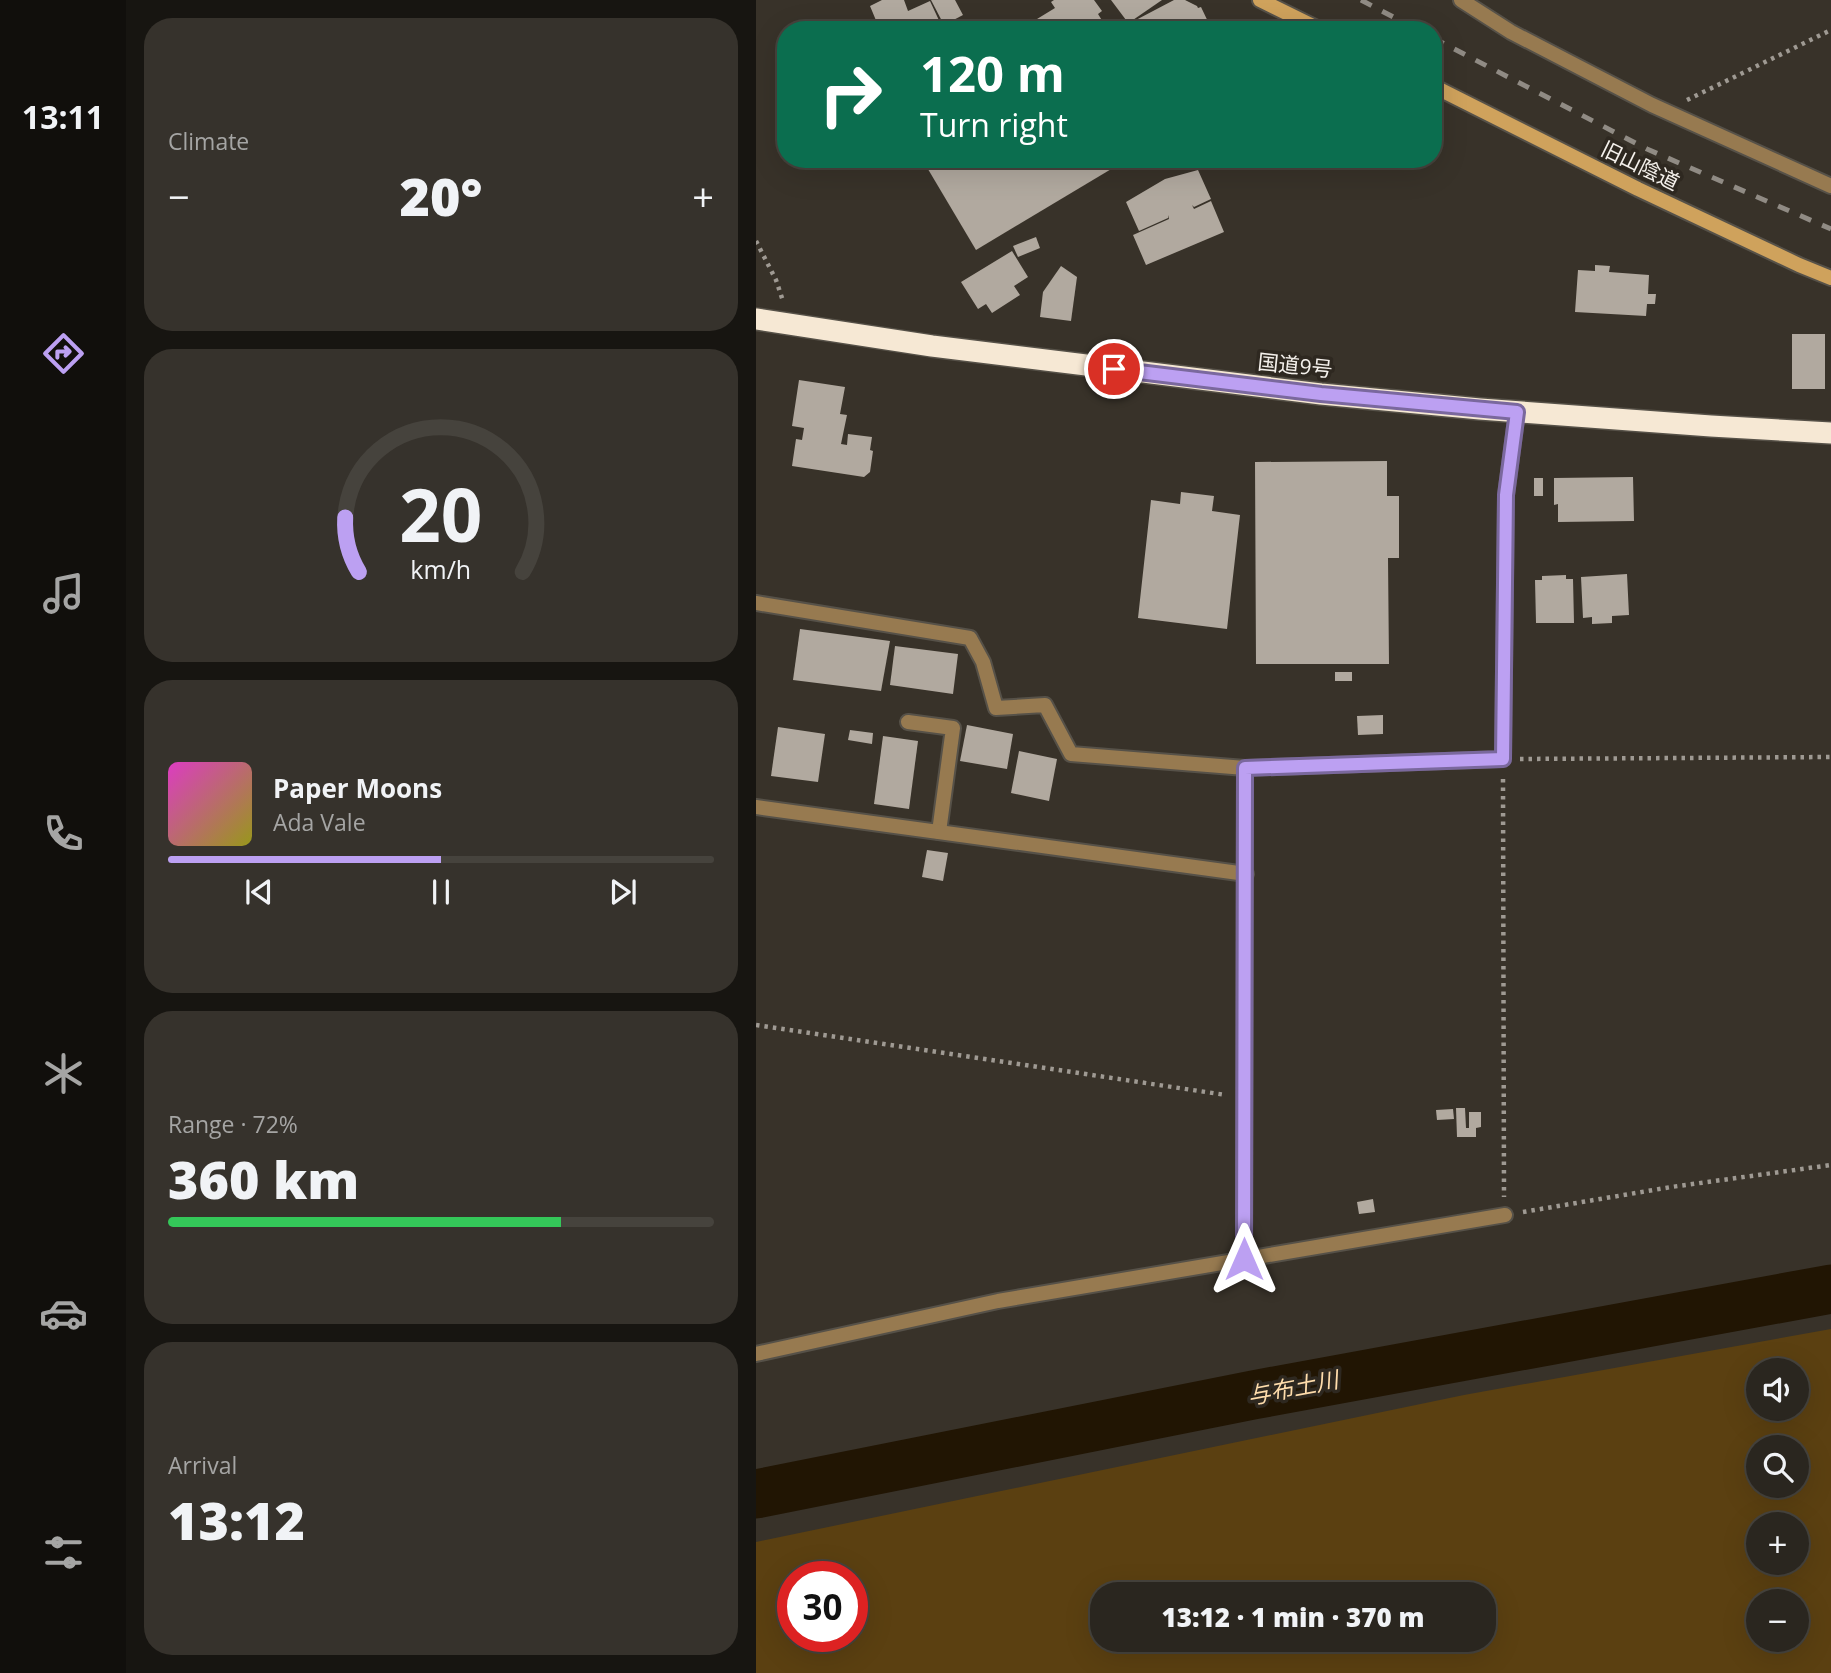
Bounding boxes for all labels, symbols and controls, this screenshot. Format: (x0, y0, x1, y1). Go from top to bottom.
text: 120 m (920, 40, 1065, 106)
icon: right (805, 49, 896, 140)
text: 13:11 (22, 95, 104, 138)
text: Turn right (920, 103, 1068, 146)
text: Climate (168, 125, 249, 157)
street label: 旧山陰道 (1597, 134, 1684, 196)
text: 20° (400, 160, 482, 231)
text: − (168, 170, 190, 222)
text: + (692, 170, 714, 222)
icon: directions (39, 329, 88, 378)
pin (1084, 339, 1144, 399)
street label: 国道9号 (1256, 347, 1334, 383)
icon: arrive (1095, 350, 1133, 388)
text: 20 (399, 464, 483, 563)
text: km/h (411, 551, 471, 585)
icon: music (39, 569, 88, 618)
text: Paper Moons (273, 770, 442, 806)
text: Ada Vale (273, 806, 366, 838)
icon: phone (39, 809, 88, 858)
icon: previous (240, 873, 278, 911)
icon: pause (422, 873, 460, 911)
icon: next (604, 873, 642, 911)
icon: climate (39, 1049, 88, 1098)
text: Range · 72% (168, 1108, 298, 1140)
text: 360 km (168, 1143, 359, 1214)
position arrow (1207, 1222, 1281, 1296)
icon: car (39, 1289, 88, 1338)
map controls (1746, 1358, 1809, 1652)
button: sound (1746, 1358, 1809, 1421)
water label: 与布土川 (1245, 1362, 1344, 1412)
button: search (1746, 1435, 1809, 1498)
text: Arrival (168, 1449, 237, 1481)
text: 13:12 (168, 1484, 305, 1555)
button: + (1746, 1512, 1809, 1575)
icon: filters (39, 1528, 88, 1577)
speed limit sign: 30 (777, 1561, 868, 1652)
button: − (1746, 1589, 1809, 1652)
text: 13:12 · 1 min · 370 m (1162, 1599, 1424, 1635)

